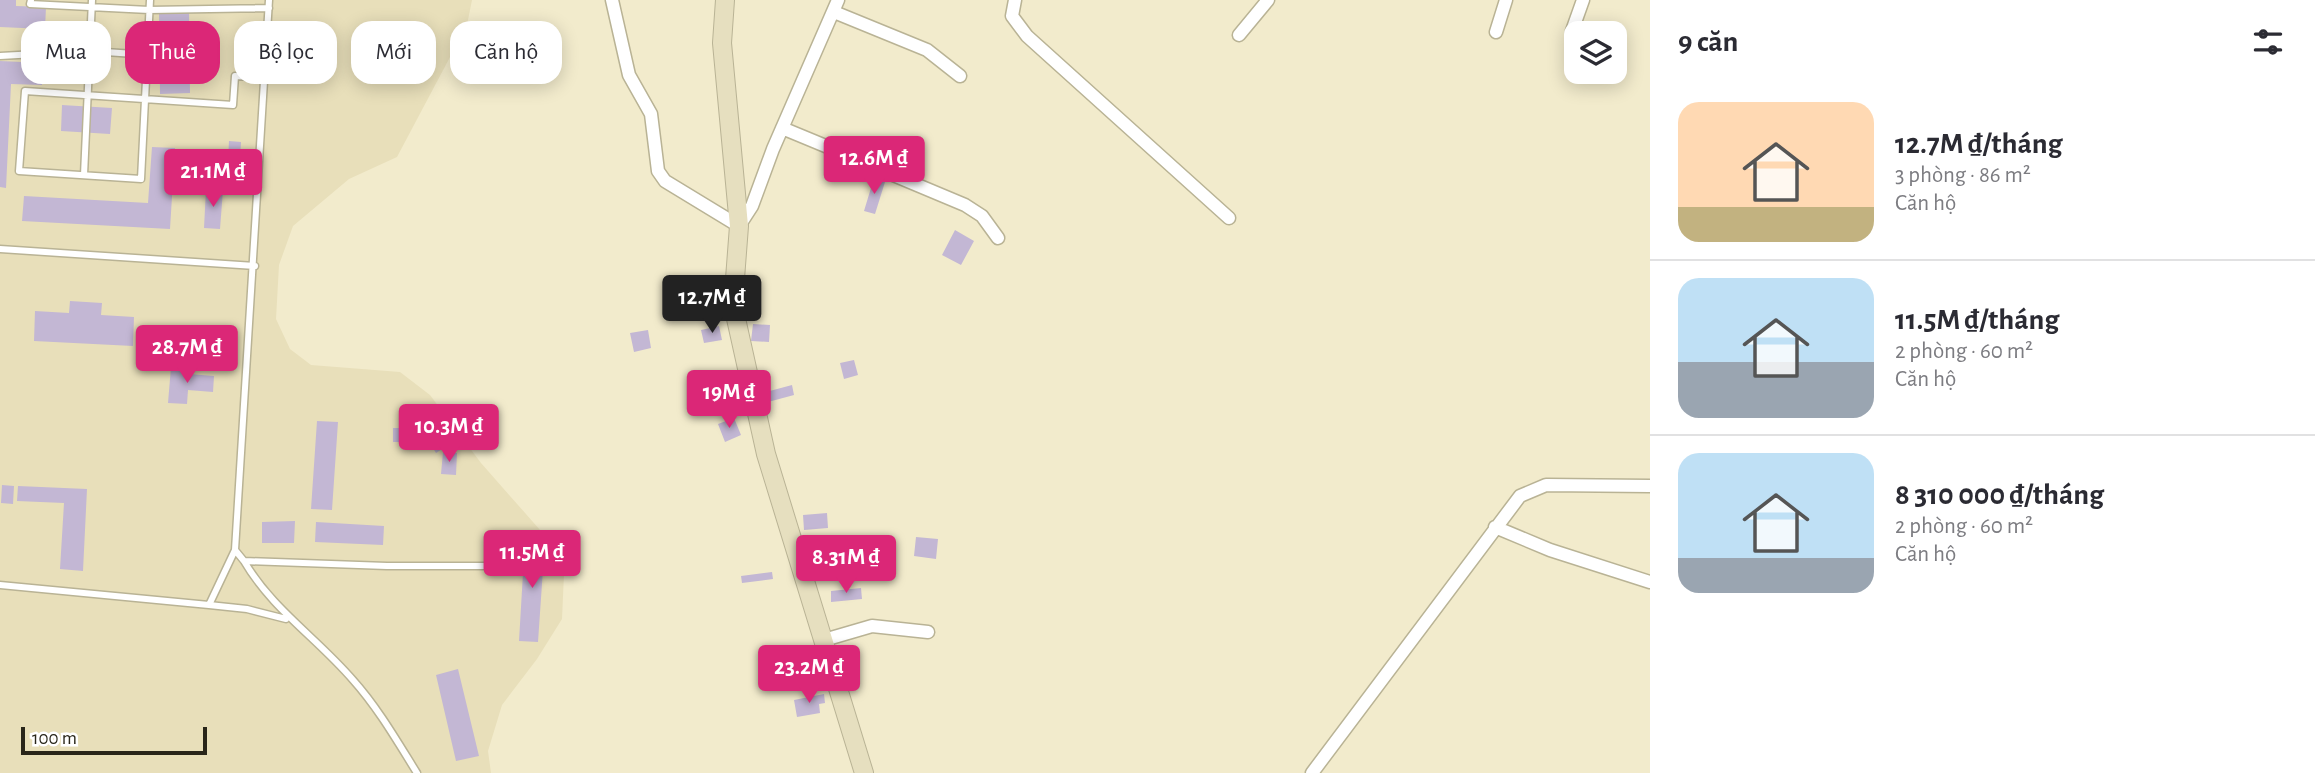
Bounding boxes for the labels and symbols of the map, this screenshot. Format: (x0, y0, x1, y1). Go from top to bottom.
pin: 12.6M ₫ (809, 136, 939, 196)
pin: 21.1M ₫ (148, 150, 278, 209)
pin: 12.7M ₫ (647, 276, 777, 335)
pin: 28.7M ₫ (122, 326, 252, 385)
pin: 19M ₫ (680, 370, 778, 430)
pin: 10.3M ₫ (384, 405, 514, 464)
pin: 11.5M ₫ (467, 530, 597, 590)
pin: 8.31M ₫ (781, 536, 911, 595)
pin: 23.2M ₫ (744, 646, 874, 705)
scale bar (21, 724, 206, 756)

